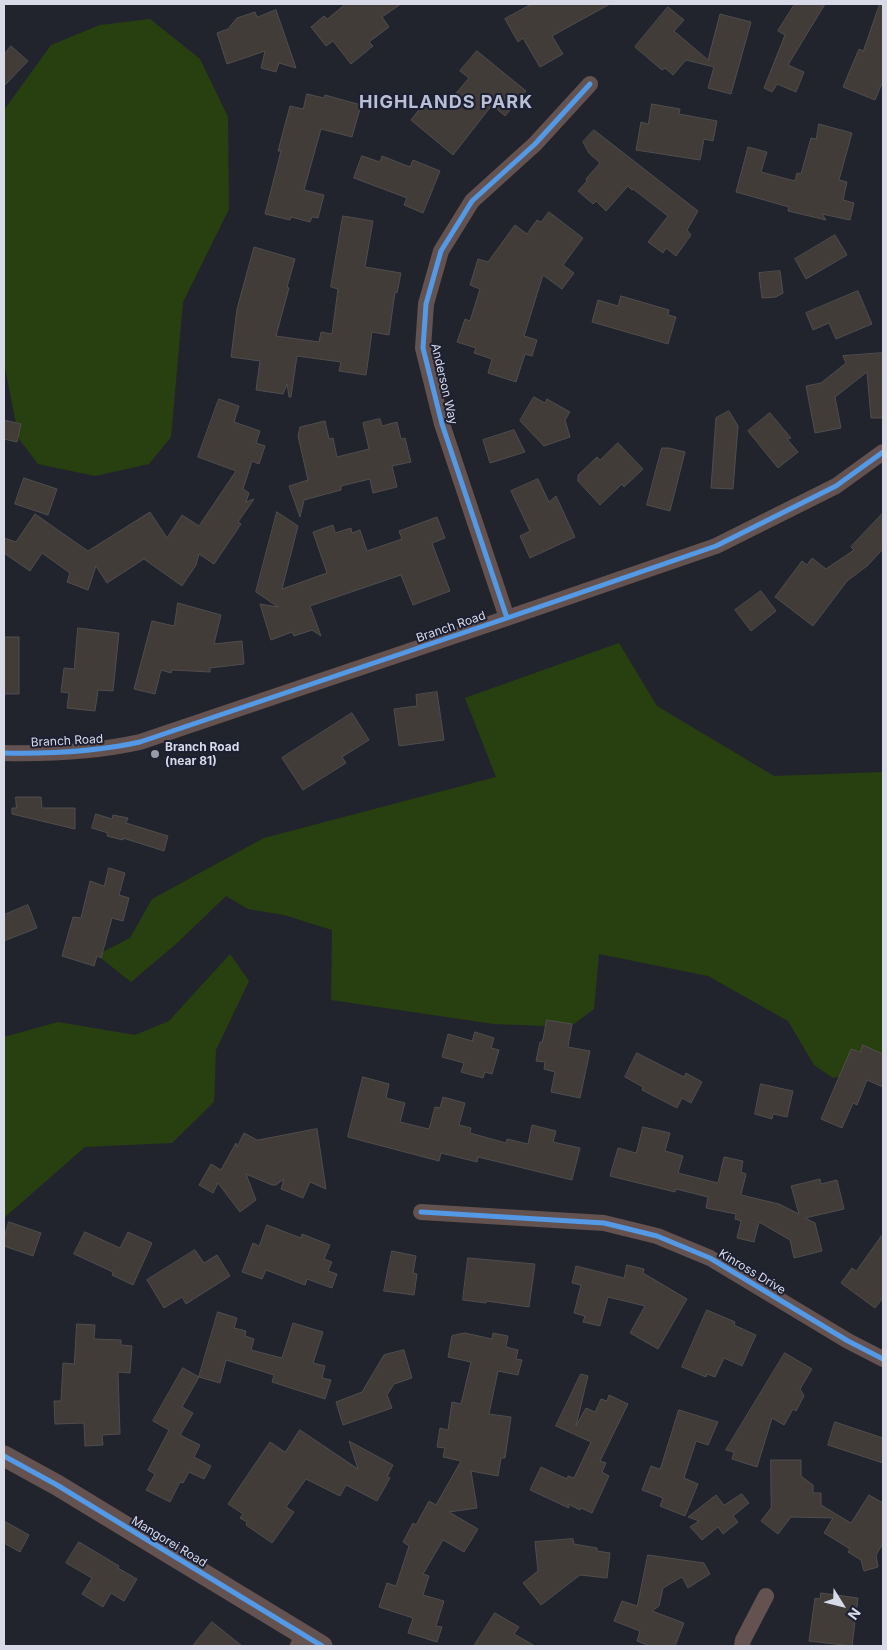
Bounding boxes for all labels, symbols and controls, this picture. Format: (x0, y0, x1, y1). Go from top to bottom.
district label: HIGHLANDS PARK (357, 92, 535, 114)
street label: Anderson Way (428, 342, 460, 426)
street label: Branch Road (414, 608, 488, 646)
street label: Branch Road (30, 732, 104, 750)
place label: Branch Road (near 81) (165, 740, 239, 768)
marker: Branch Road (near 81) (149, 748, 161, 760)
street label: Kinross Drive (716, 1246, 788, 1298)
street label: Mangorei Road (129, 1514, 209, 1570)
north arrow (817, 1580, 867, 1630)
text: N (845, 1605, 865, 1623)

